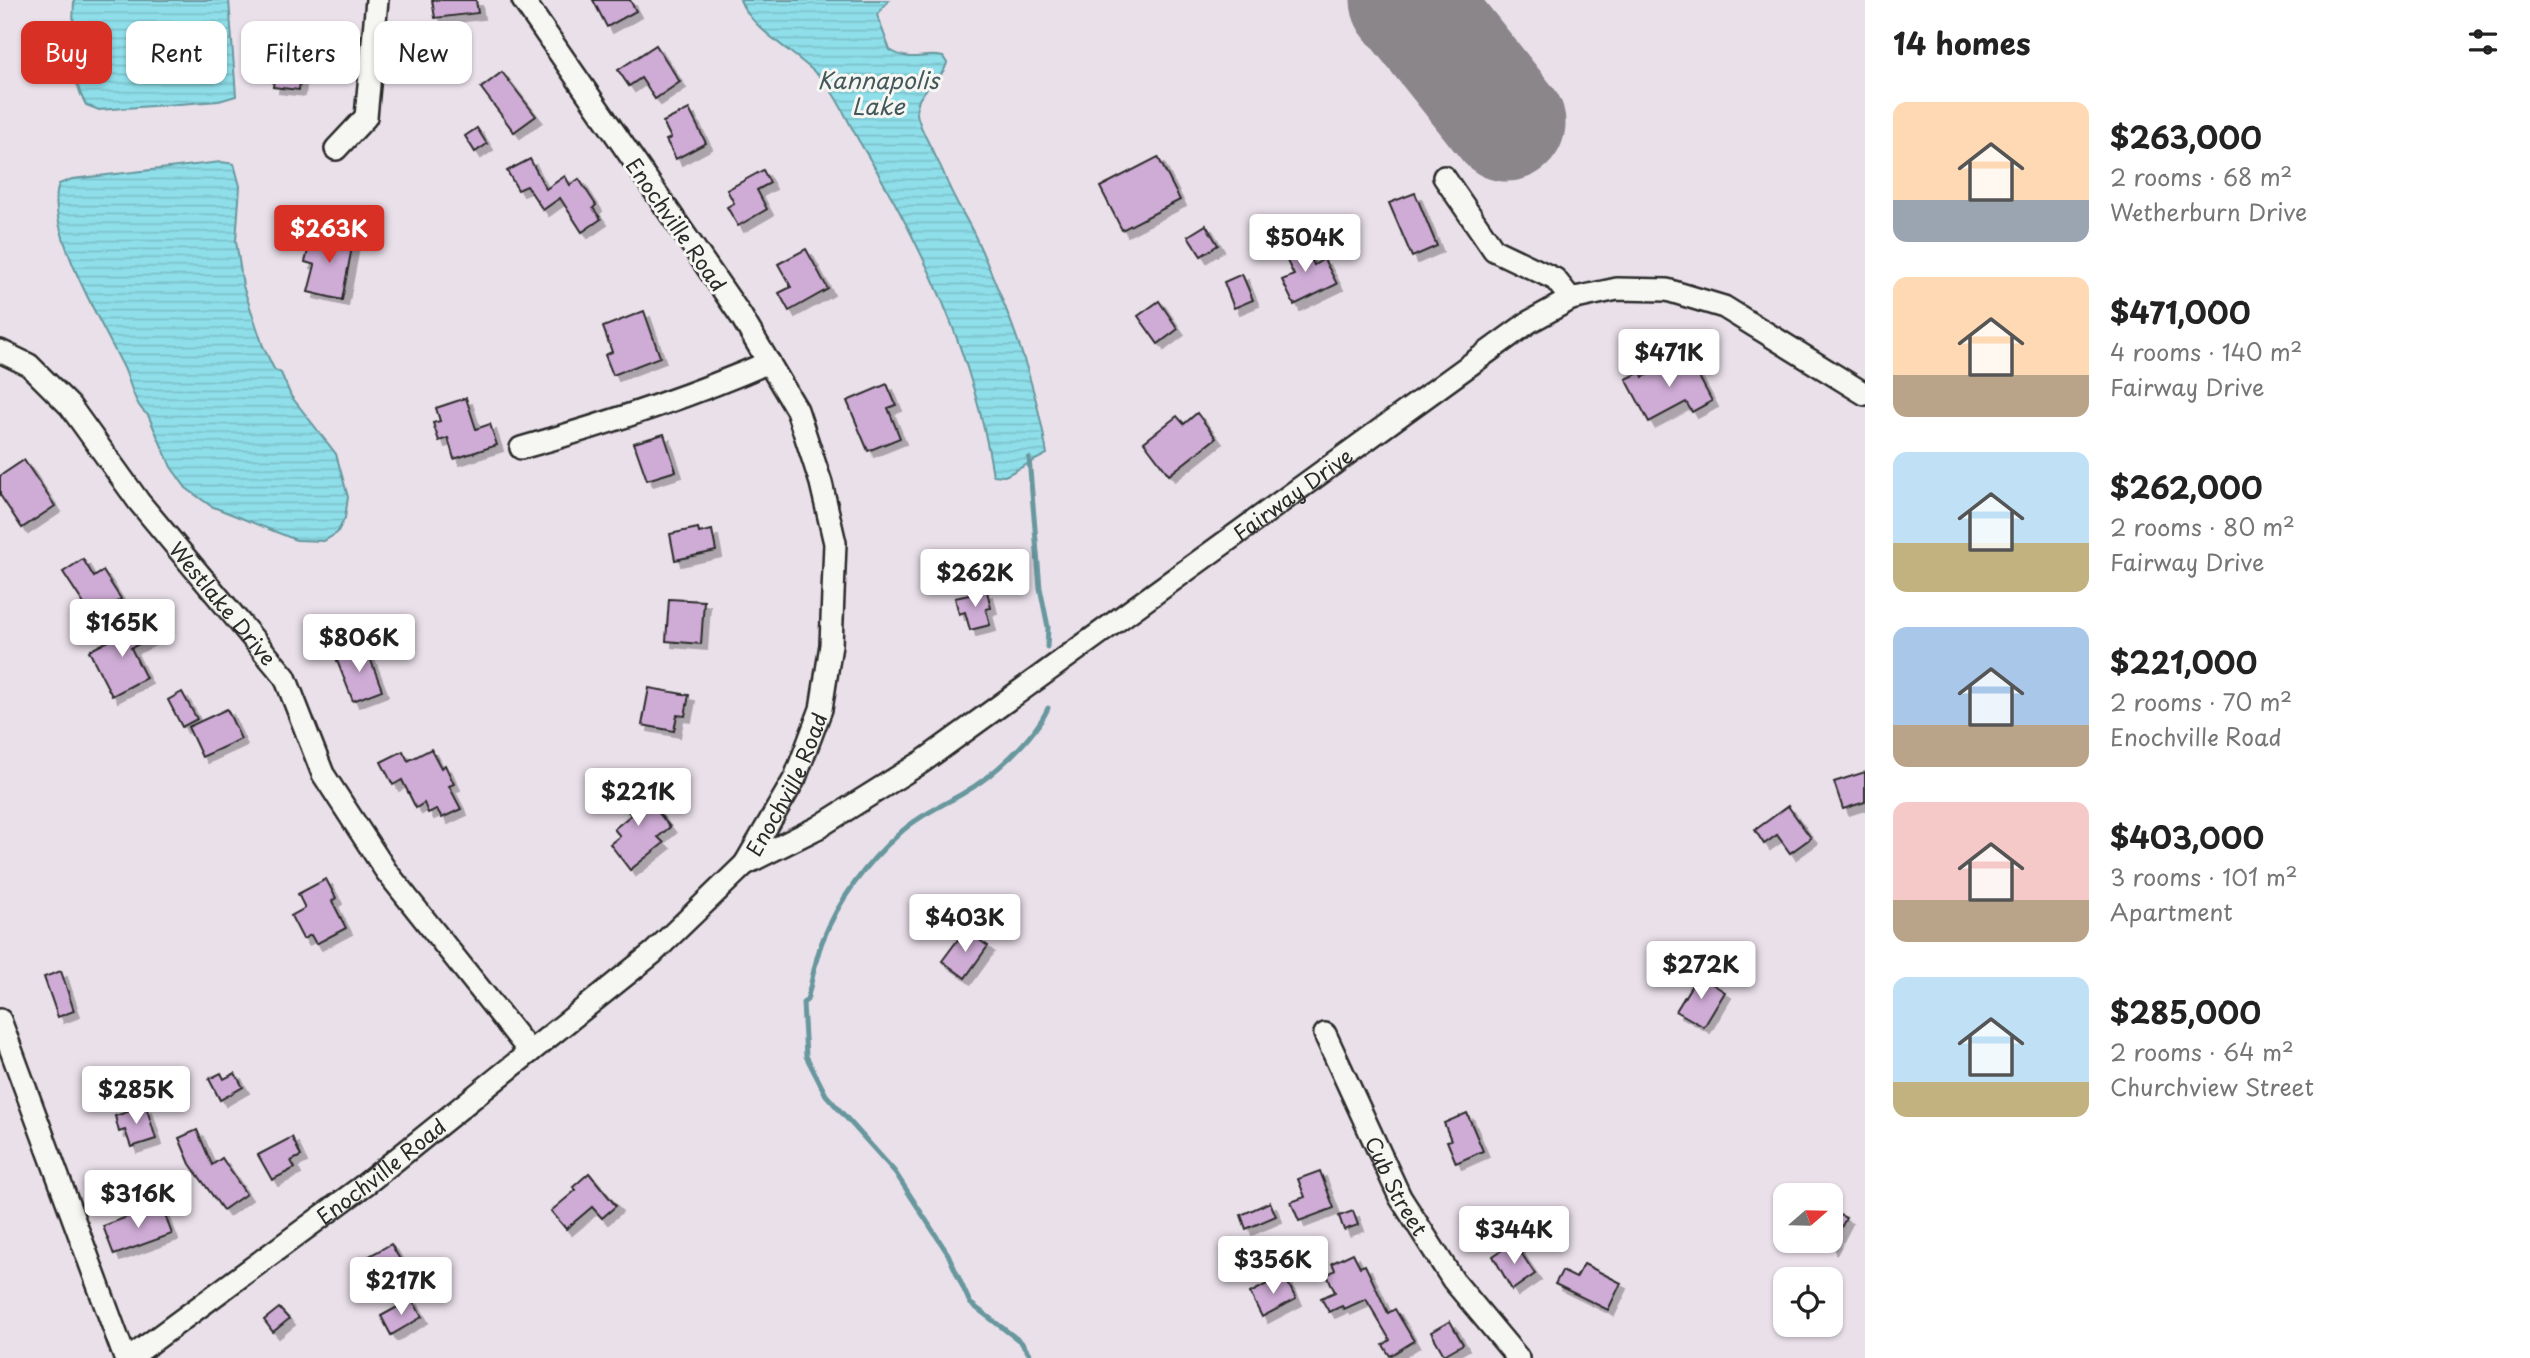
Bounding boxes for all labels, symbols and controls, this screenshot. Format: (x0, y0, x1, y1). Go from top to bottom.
text: 14 homes (1893, 20, 2031, 65)
chip: Buy (21, 21, 112, 84)
chip: Rent (126, 21, 227, 84)
chip: Filters (241, 21, 360, 84)
chip: New (374, 21, 472, 84)
icon: filters (2464, 23, 2502, 61)
water label: Kannapolis Lake (817, 62, 941, 123)
text: $263,000 (2110, 114, 2262, 159)
icon: home (1949, 130, 2033, 214)
street label: Enochville Road (619, 151, 735, 297)
text: 2 rooms · 68 m² (2110, 159, 2292, 194)
text: Wetherburn Drive (2110, 194, 2307, 229)
pin: $263K (280, 205, 378, 265)
text: $263K (290, 210, 368, 245)
pin: $504K (1256, 215, 1354, 274)
text: $504K (1265, 219, 1345, 254)
text: $471,000 (2110, 289, 2251, 334)
icon: home (1949, 305, 2033, 389)
pin: $471K (1620, 330, 1718, 389)
text: $471K (1634, 334, 1704, 369)
text: 4 rooms · 140 m² (2110, 334, 2302, 369)
text: Fairway Drive (2110, 369, 2264, 404)
street label: Fairway Drive (1226, 439, 1359, 548)
text: $262,000 (2110, 464, 2263, 509)
icon: home (1949, 480, 2033, 564)
text: 2 rooms · 80 m² (2110, 509, 2295, 544)
street label: Westlake Drive (162, 534, 285, 672)
text: Fairway Drive (2110, 544, 2264, 579)
pin: $262K (926, 550, 1024, 609)
text: $262K (936, 554, 1014, 589)
pin: $165K (73, 600, 171, 659)
text: $165K (86, 604, 158, 639)
pin: $806K (310, 614, 408, 674)
text: $806K (319, 619, 399, 654)
text: $221,000 (2110, 639, 2257, 684)
icon: home (1949, 655, 2033, 739)
text: 2 rooms · 70 m² (2110, 684, 2292, 719)
street label: Enochville Road (737, 708, 834, 862)
text: Enochville Road (2110, 719, 2282, 754)
pin: $221K (589, 768, 687, 828)
text: $221K (601, 773, 675, 808)
text: $403,000 (2110, 814, 2264, 859)
icon: home (1949, 830, 2033, 914)
text: 3 rooms · 101 m² (2110, 859, 2298, 894)
pin: $403K (916, 894, 1014, 954)
text: Apartment (2110, 894, 2233, 929)
text: $403K (925, 899, 1005, 934)
pin: $272K (1652, 942, 1750, 1001)
text: $272K (1663, 946, 1739, 981)
text: $285,000 (2110, 989, 2261, 1034)
icon: home (1949, 1005, 2033, 1089)
text: 2 rooms · 64 m² (2110, 1034, 2294, 1069)
pin: $285K (87, 1066, 185, 1126)
text: Churchview Street (2110, 1069, 2314, 1104)
text: $285K (98, 1071, 174, 1106)
street label: Enochville Road (309, 1110, 452, 1232)
street label: Cub Street (1358, 1131, 1437, 1242)
pin: $316K (89, 1170, 187, 1230)
text: $316K (101, 1175, 175, 1210)
north arrow (1773, 1183, 1843, 1253)
map controls (1773, 1183, 1843, 1337)
pin: $344K (1465, 1206, 1563, 1266)
text: $344K (1475, 1211, 1553, 1246)
pin: $356K (1224, 1236, 1322, 1296)
text: $356K (1234, 1241, 1312, 1276)
pin: $217K (352, 1258, 450, 1317)
text: $217K (366, 1262, 436, 1297)
button: locate (1773, 1267, 1843, 1337)

